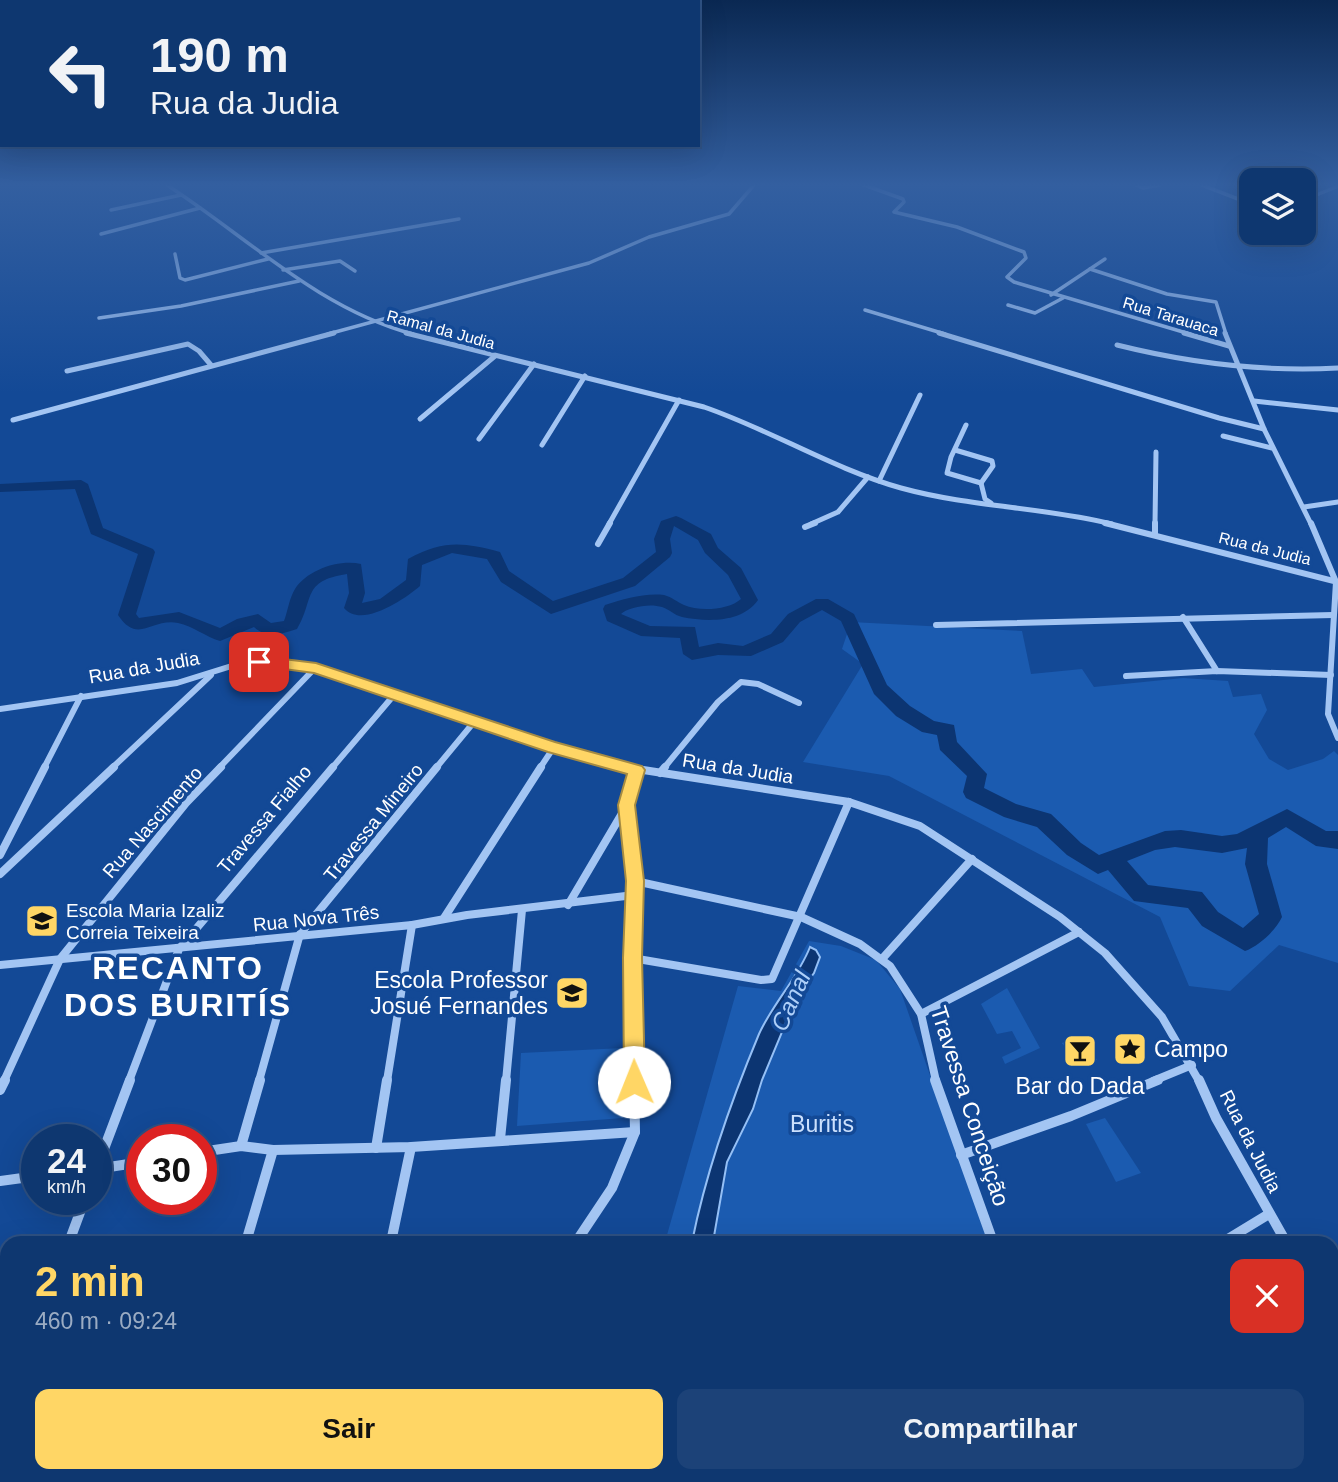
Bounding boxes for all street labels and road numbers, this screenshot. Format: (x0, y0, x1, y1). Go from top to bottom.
street label: Rua Tarauaca (1121, 294, 1221, 339)
street label: Ramal da Judia (385, 307, 497, 352)
street label: Rua da Judia (1217, 529, 1313, 568)
street label: Rua da Judia (87, 647, 201, 688)
street label: Rua da Judia (681, 749, 795, 788)
street label: Travessa Mineiro (320, 759, 427, 885)
street label: Travessa Fialho (213, 761, 316, 878)
street label: Rua Nascimento (98, 762, 206, 882)
street label: Rua Nova Três (252, 901, 380, 936)
street label: Travessa Conceição (925, 1003, 1015, 1209)
street label: Rua da Judia (1216, 1087, 1286, 1196)

